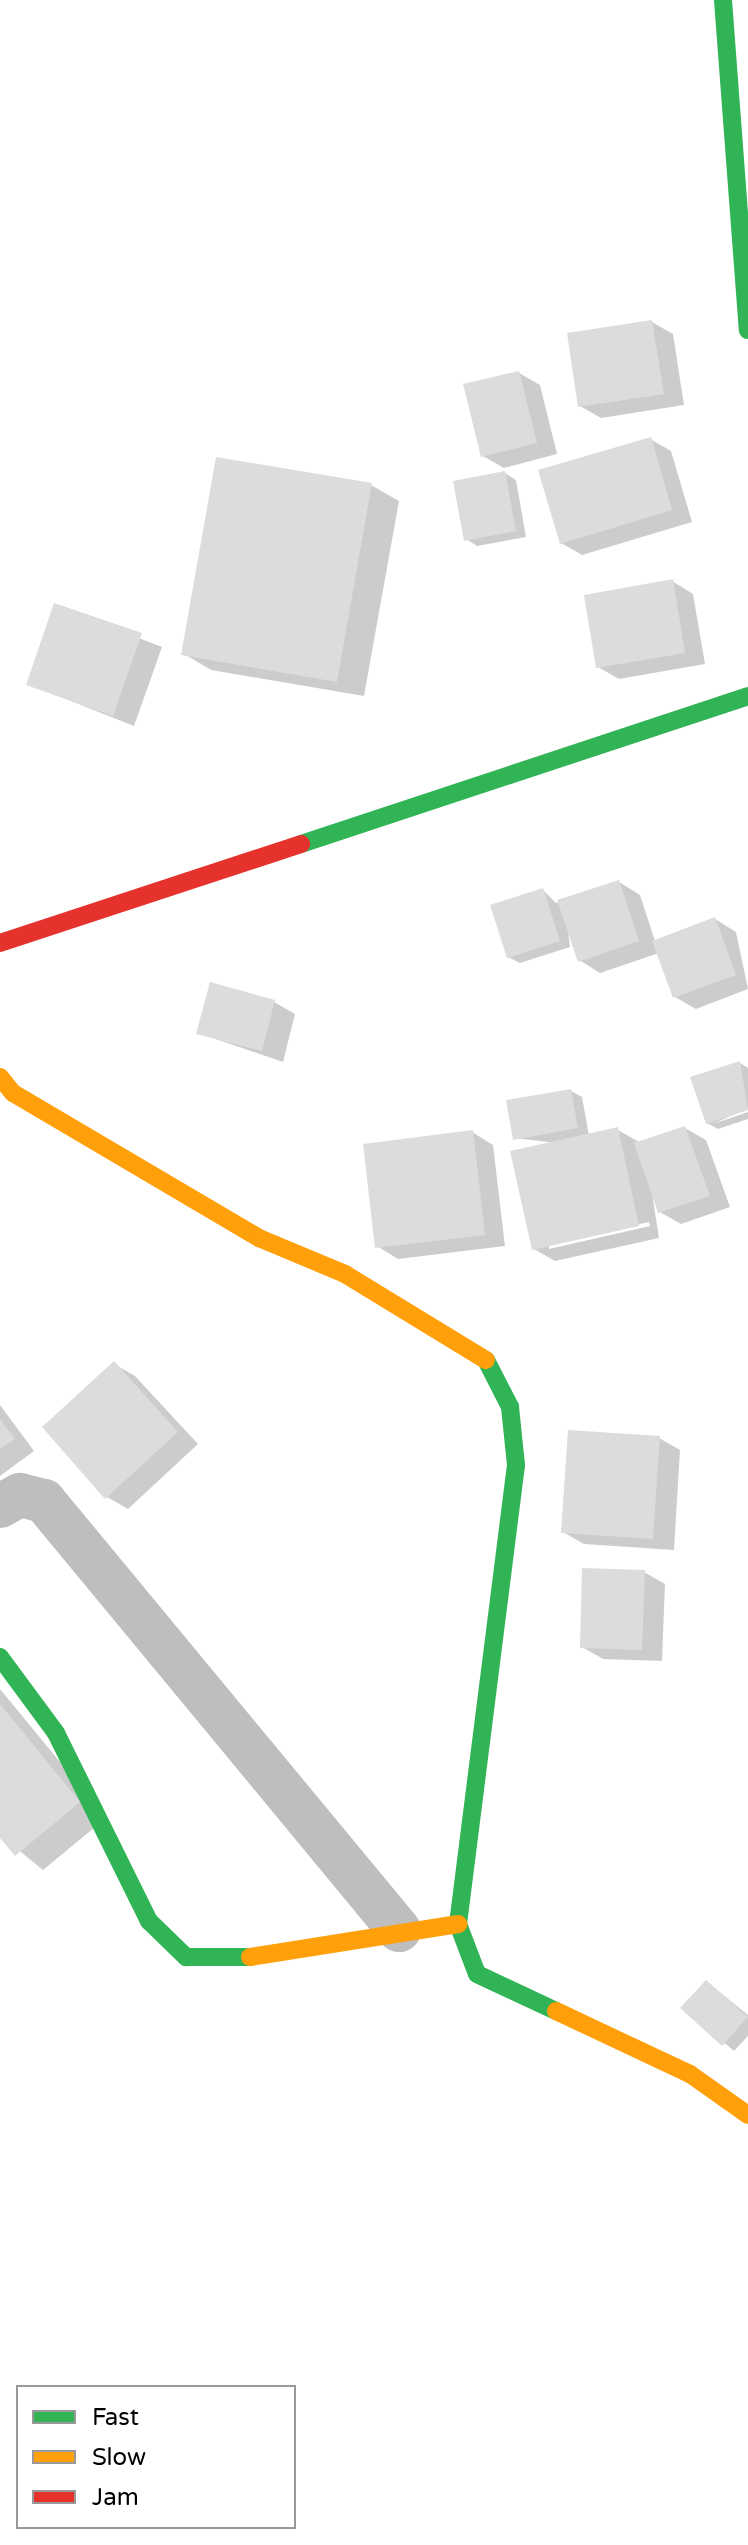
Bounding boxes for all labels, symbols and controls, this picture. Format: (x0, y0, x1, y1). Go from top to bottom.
legend (16, 2385, 296, 2529)
text: Fast (92, 2403, 139, 2432)
text: Slow (92, 2443, 146, 2472)
text: Jam (92, 2483, 139, 2512)

